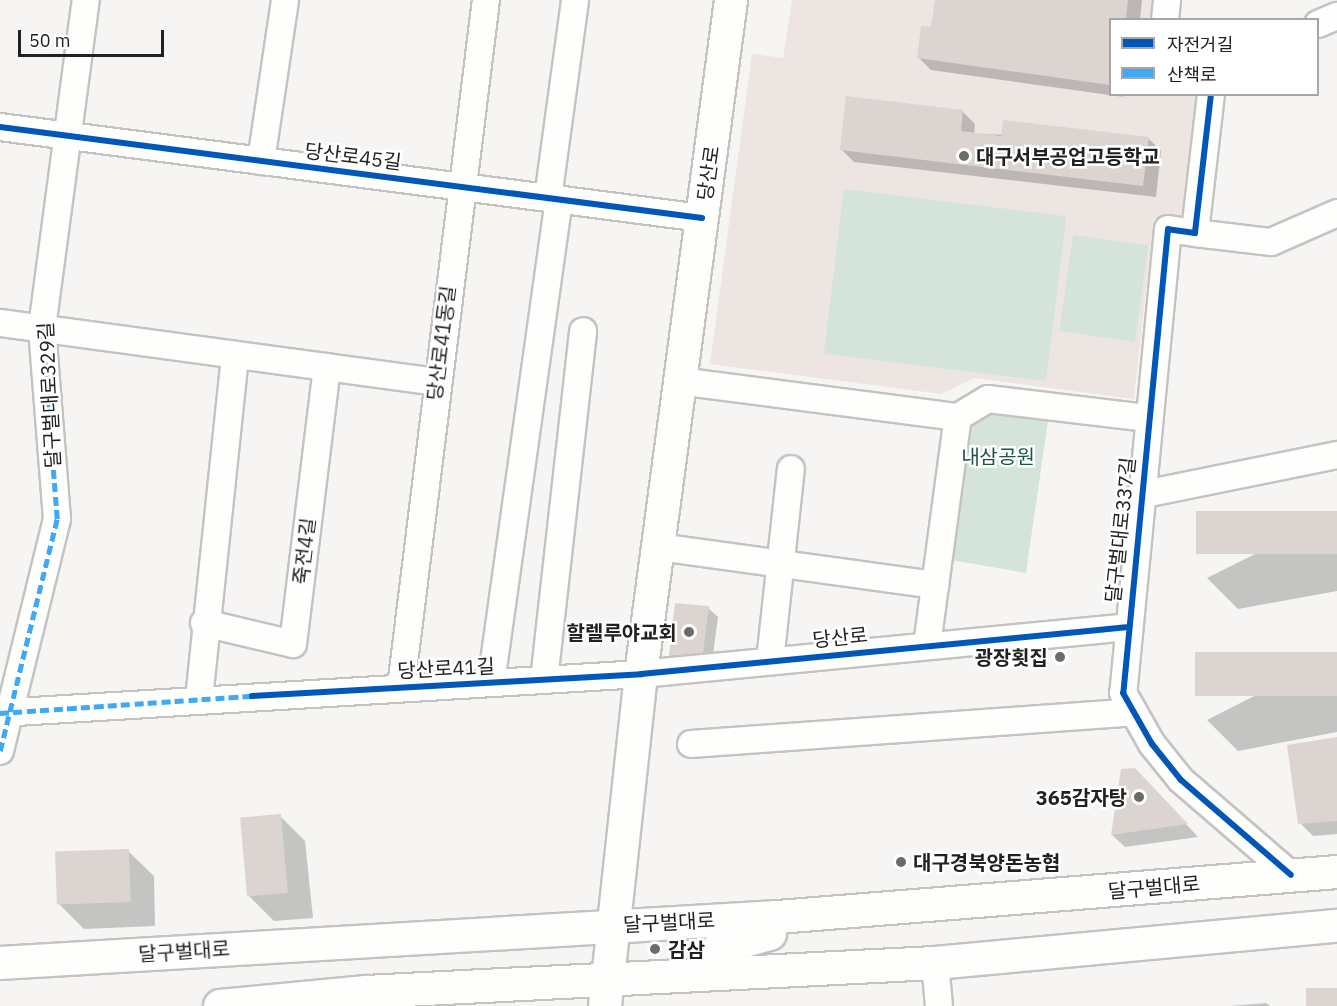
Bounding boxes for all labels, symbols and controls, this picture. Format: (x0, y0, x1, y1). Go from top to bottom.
scale bar (21, 18, 166, 56)
legend (1109, 18, 1319, 96)
text: 50 m (29, 29, 71, 52)
text: 자전거길 (1167, 33, 1233, 56)
text: 산책로 (1167, 63, 1217, 86)
street label: 당산로45길 (303, 138, 403, 174)
street label: 당산로 (692, 144, 724, 202)
place label: 대구서부공업고등학교 (976, 144, 1160, 168)
marker: 대구서부공업고등학교 (957, 149, 971, 163)
street label: 당산로41동길 (422, 284, 460, 402)
street label: 달구벌대로329길 (33, 321, 65, 469)
park label: 내삼공원 (961, 444, 1035, 468)
street label: 달구벌대로337길 (1100, 456, 1140, 604)
street label: 죽전4길 (288, 516, 320, 586)
place label: 할렐루야교회 (567, 620, 677, 644)
street label: 당산로 (811, 622, 869, 652)
marker: 할렐루야교회 (682, 625, 696, 639)
place label: 광장횟집 (974, 645, 1048, 669)
marker: 광장횟집 (1053, 650, 1067, 664)
street label: 당산로41길 (397, 653, 495, 683)
place label: 365감자탕 (1036, 785, 1127, 809)
marker: 365감자탕 (1132, 790, 1146, 804)
place label: 대구경북양돈농협 (913, 850, 1060, 874)
marker: 대구경북양돈농협 (894, 855, 908, 869)
street label: 달구벌대로 (1107, 871, 1201, 903)
street label: 달구벌대로 (622, 908, 716, 936)
street label: 달구벌대로 (137, 936, 231, 966)
place label: 감삼 (668, 937, 705, 961)
marker: 감삼 (646, 940, 664, 958)

